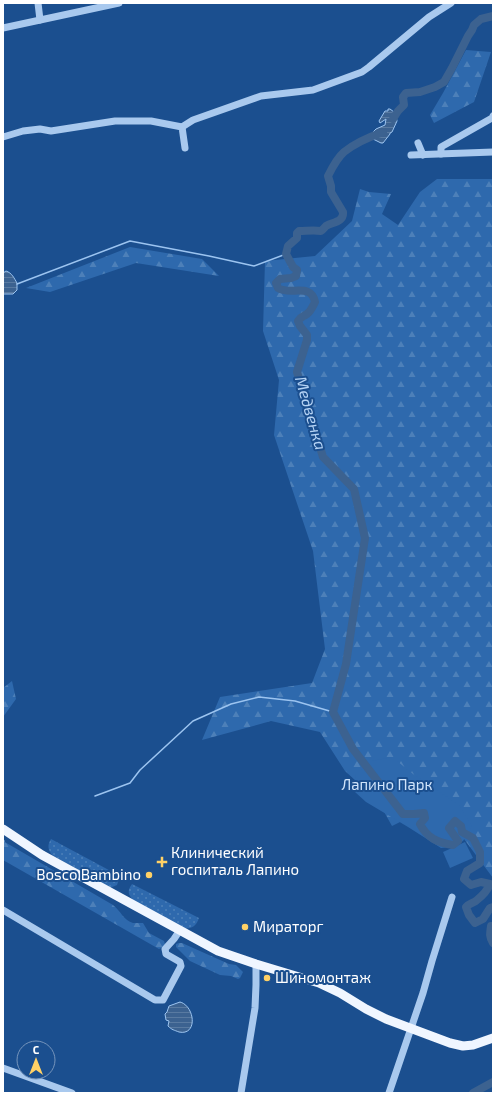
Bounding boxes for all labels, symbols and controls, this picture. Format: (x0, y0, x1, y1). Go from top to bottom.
water label: Медвенка (292, 374, 331, 452)
park label: Лапино Парк (341, 775, 433, 793)
place label: Клинический госпиталь Лапино (171, 843, 299, 878)
marker: Клинический госпиталь Лапино (156, 856, 168, 868)
place label: Bosco Bambino (36, 865, 141, 883)
marker: Bosco Bambino (144, 870, 154, 880)
place label: Мираторг (253, 917, 324, 935)
marker: Мираторг (240, 922, 250, 932)
place label: Шиномонтаж (275, 968, 371, 986)
marker: Шиномонтаж (262, 973, 272, 983)
north arrow (16, 1040, 56, 1080)
text: С (33, 1043, 40, 1056)

